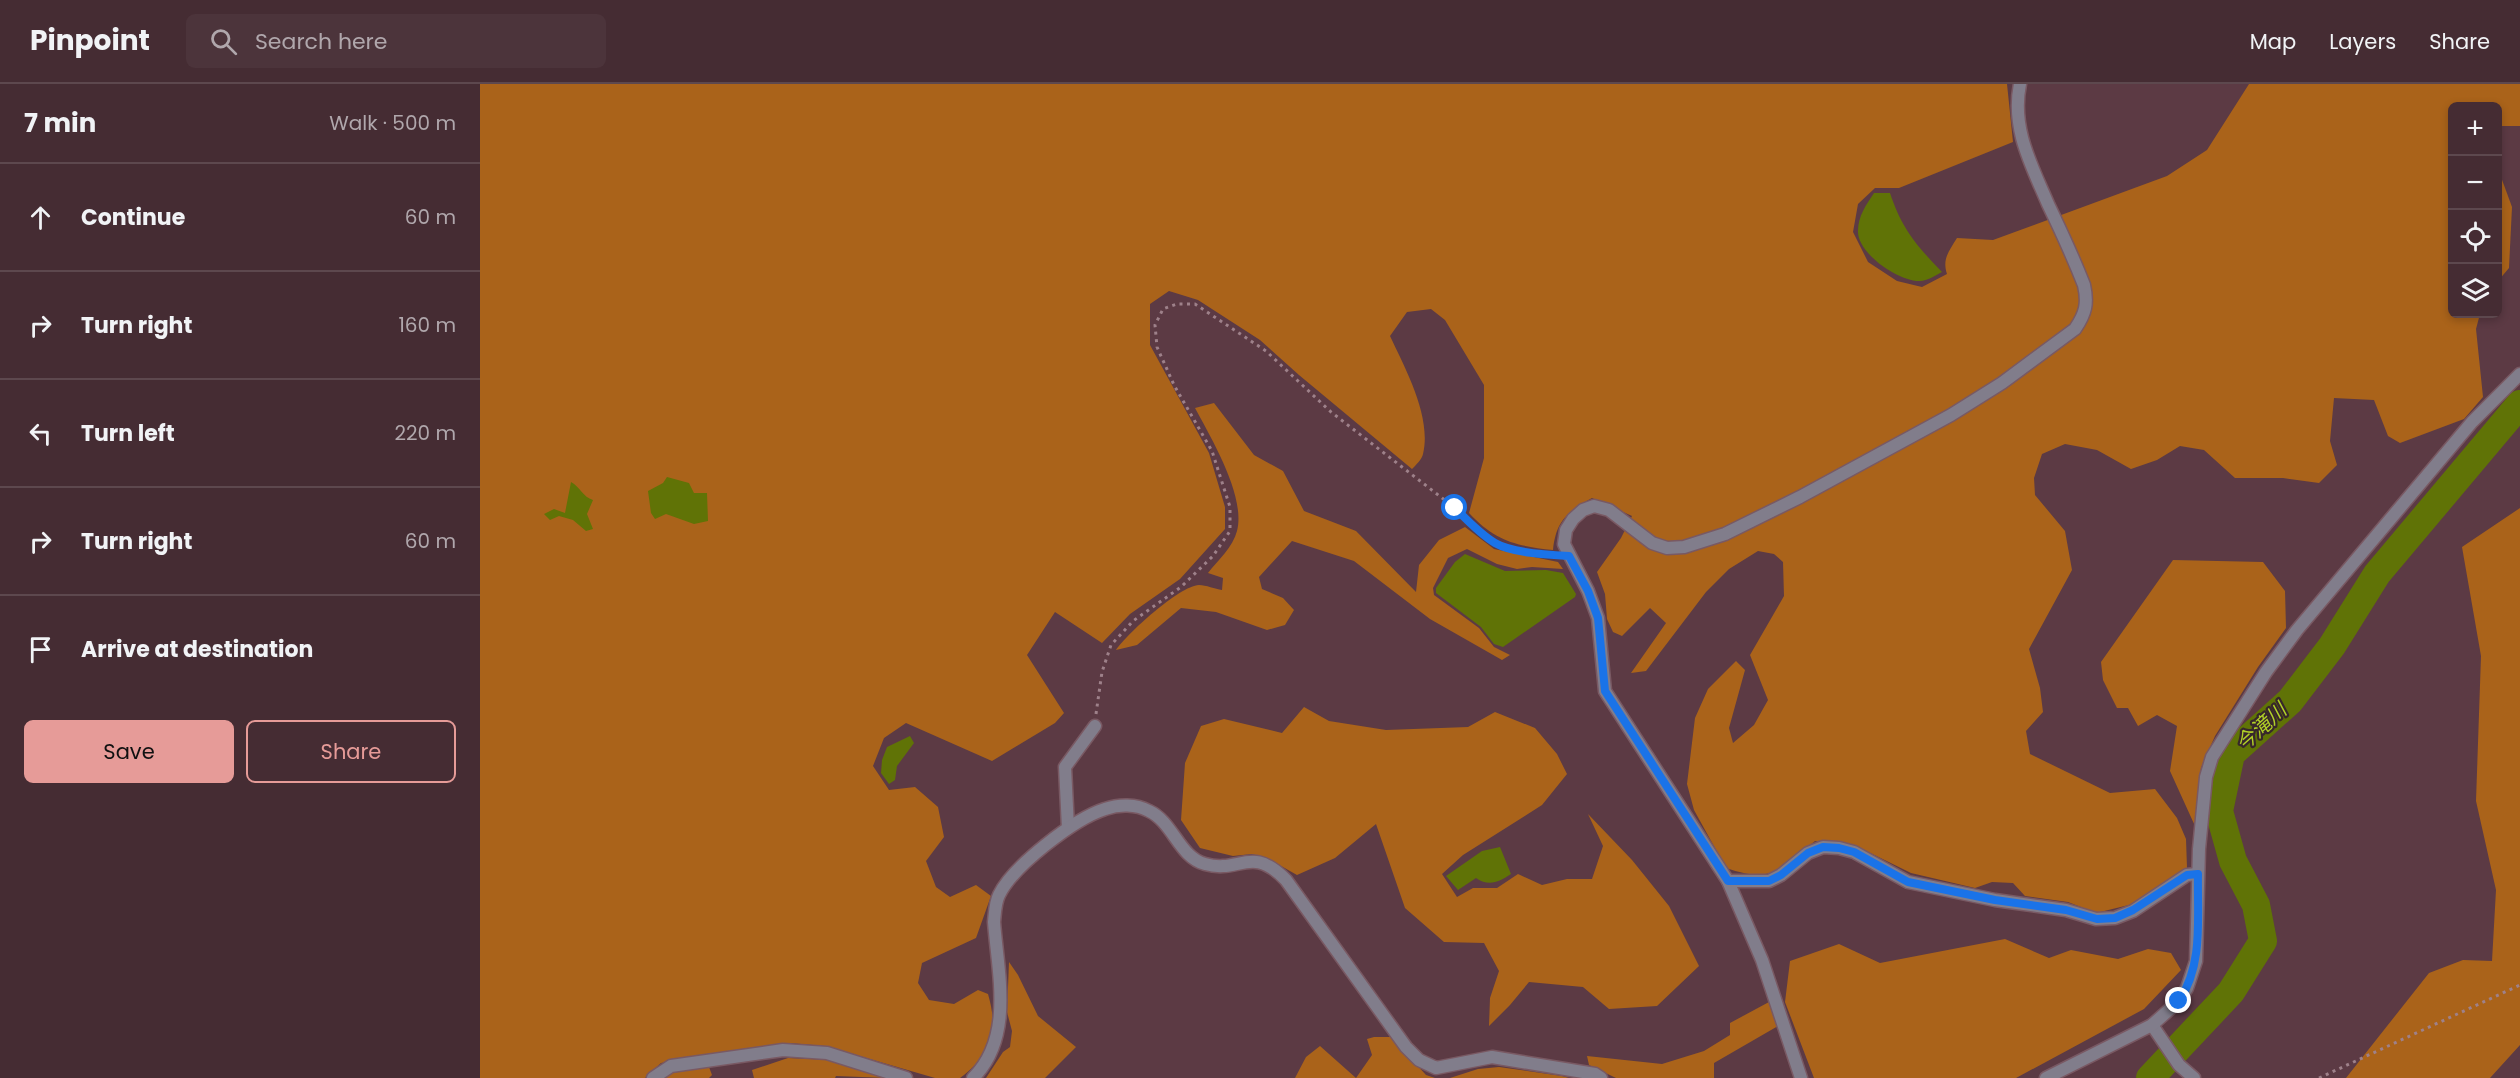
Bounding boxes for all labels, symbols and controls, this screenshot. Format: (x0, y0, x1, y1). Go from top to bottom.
search box (186, 14, 606, 68)
text: Pinpoint (30, 21, 150, 60)
icon: search (207, 25, 240, 58)
text: Search here (255, 26, 387, 57)
text: Map (2250, 27, 2296, 56)
text: Layers (2329, 27, 2396, 56)
text: Share (2429, 27, 2490, 56)
map controls (2448, 102, 2502, 318)
button: + (2448, 102, 2502, 156)
text: 7 min (24, 105, 96, 141)
text: Walk · 500 m (329, 109, 456, 137)
button: − (2448, 156, 2502, 210)
icon: ahead (24, 201, 57, 234)
text: Continue (81, 202, 185, 233)
text: 60 m (405, 203, 456, 231)
button: locate (2448, 210, 2502, 264)
button: layers (2448, 264, 2502, 318)
icon: right (24, 309, 57, 342)
text: Turn right (81, 310, 192, 341)
text: 160 m (398, 311, 456, 339)
icon: left (24, 417, 57, 450)
text: Turn left (81, 418, 175, 449)
text: 220 m (395, 419, 456, 447)
route start (1441, 494, 1467, 520)
icon: right (24, 525, 57, 558)
text: Turn right (81, 526, 192, 557)
text: 60 m (405, 527, 456, 555)
icon: arrive (24, 633, 57, 666)
text: Arrive at destination (81, 634, 313, 665)
water label: 今滝川 (2229, 695, 2294, 757)
button: Save (24, 720, 234, 783)
button: Share (246, 720, 456, 783)
route end (2165, 987, 2191, 1013)

